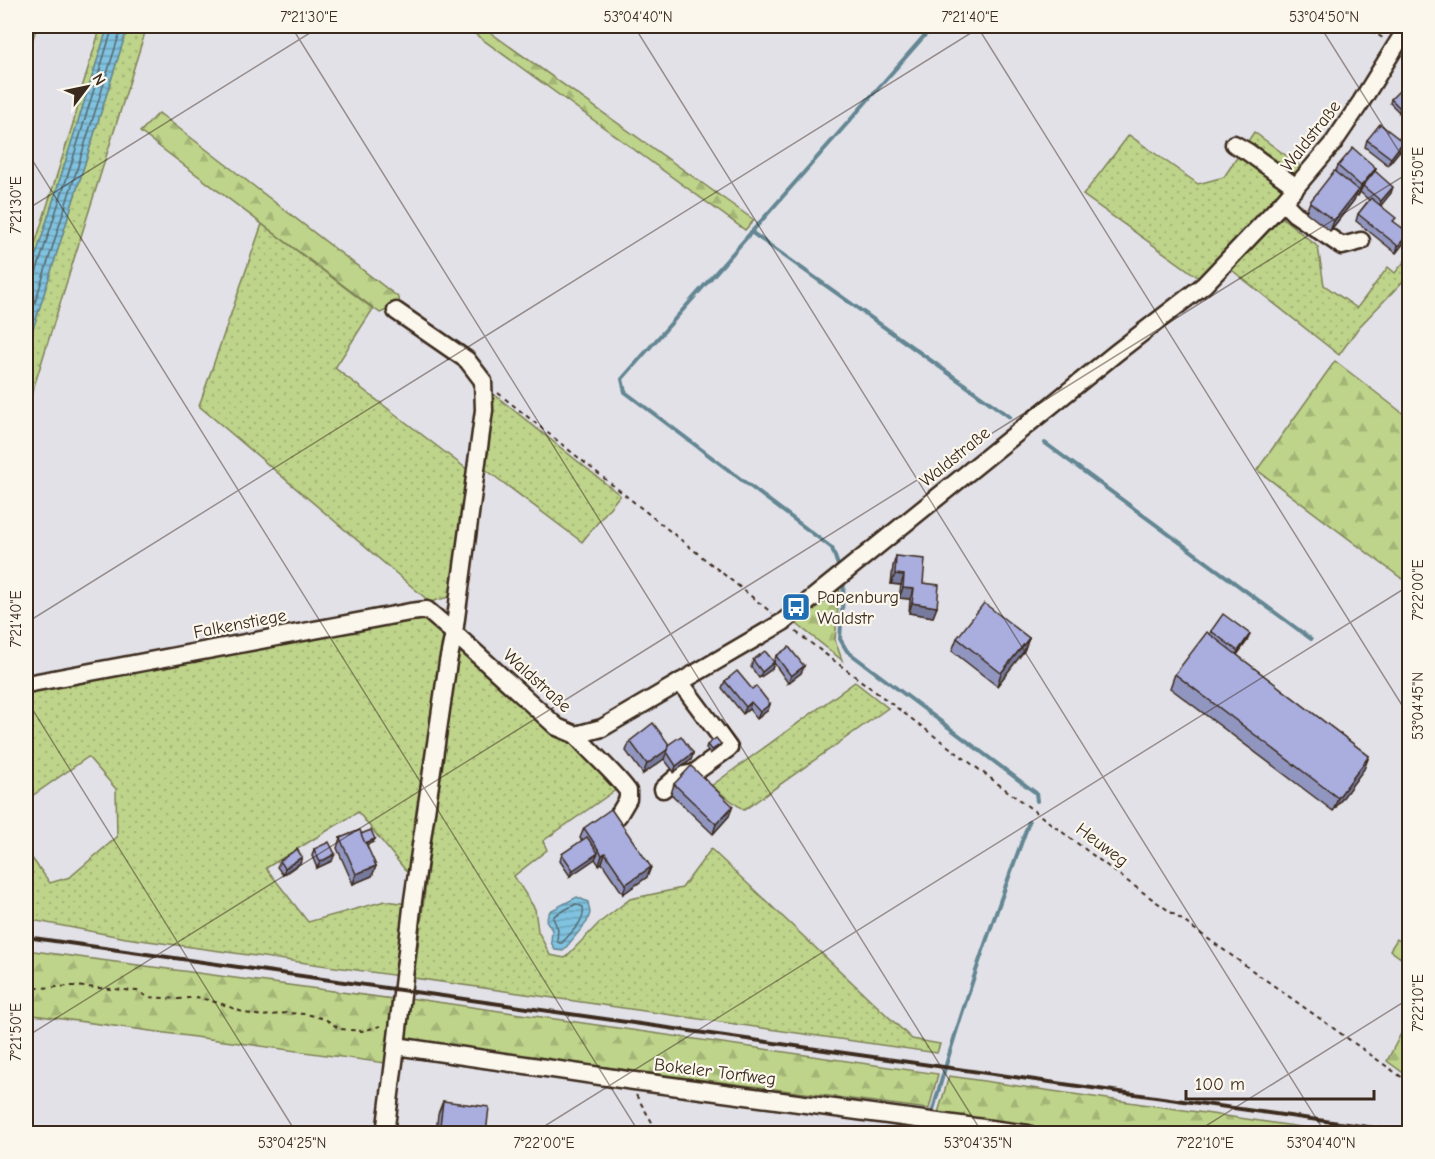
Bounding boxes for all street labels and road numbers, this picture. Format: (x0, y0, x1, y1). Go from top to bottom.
street label: Waldstraße (1277, 96, 1345, 176)
street label: Waldstraße (916, 422, 994, 492)
street label: Falkenstiege (192, 605, 288, 643)
street label: Waldstraße (499, 645, 575, 717)
street label: Heuweg (1072, 818, 1132, 872)
street label: Bokeler Torfweg (653, 1054, 777, 1090)

